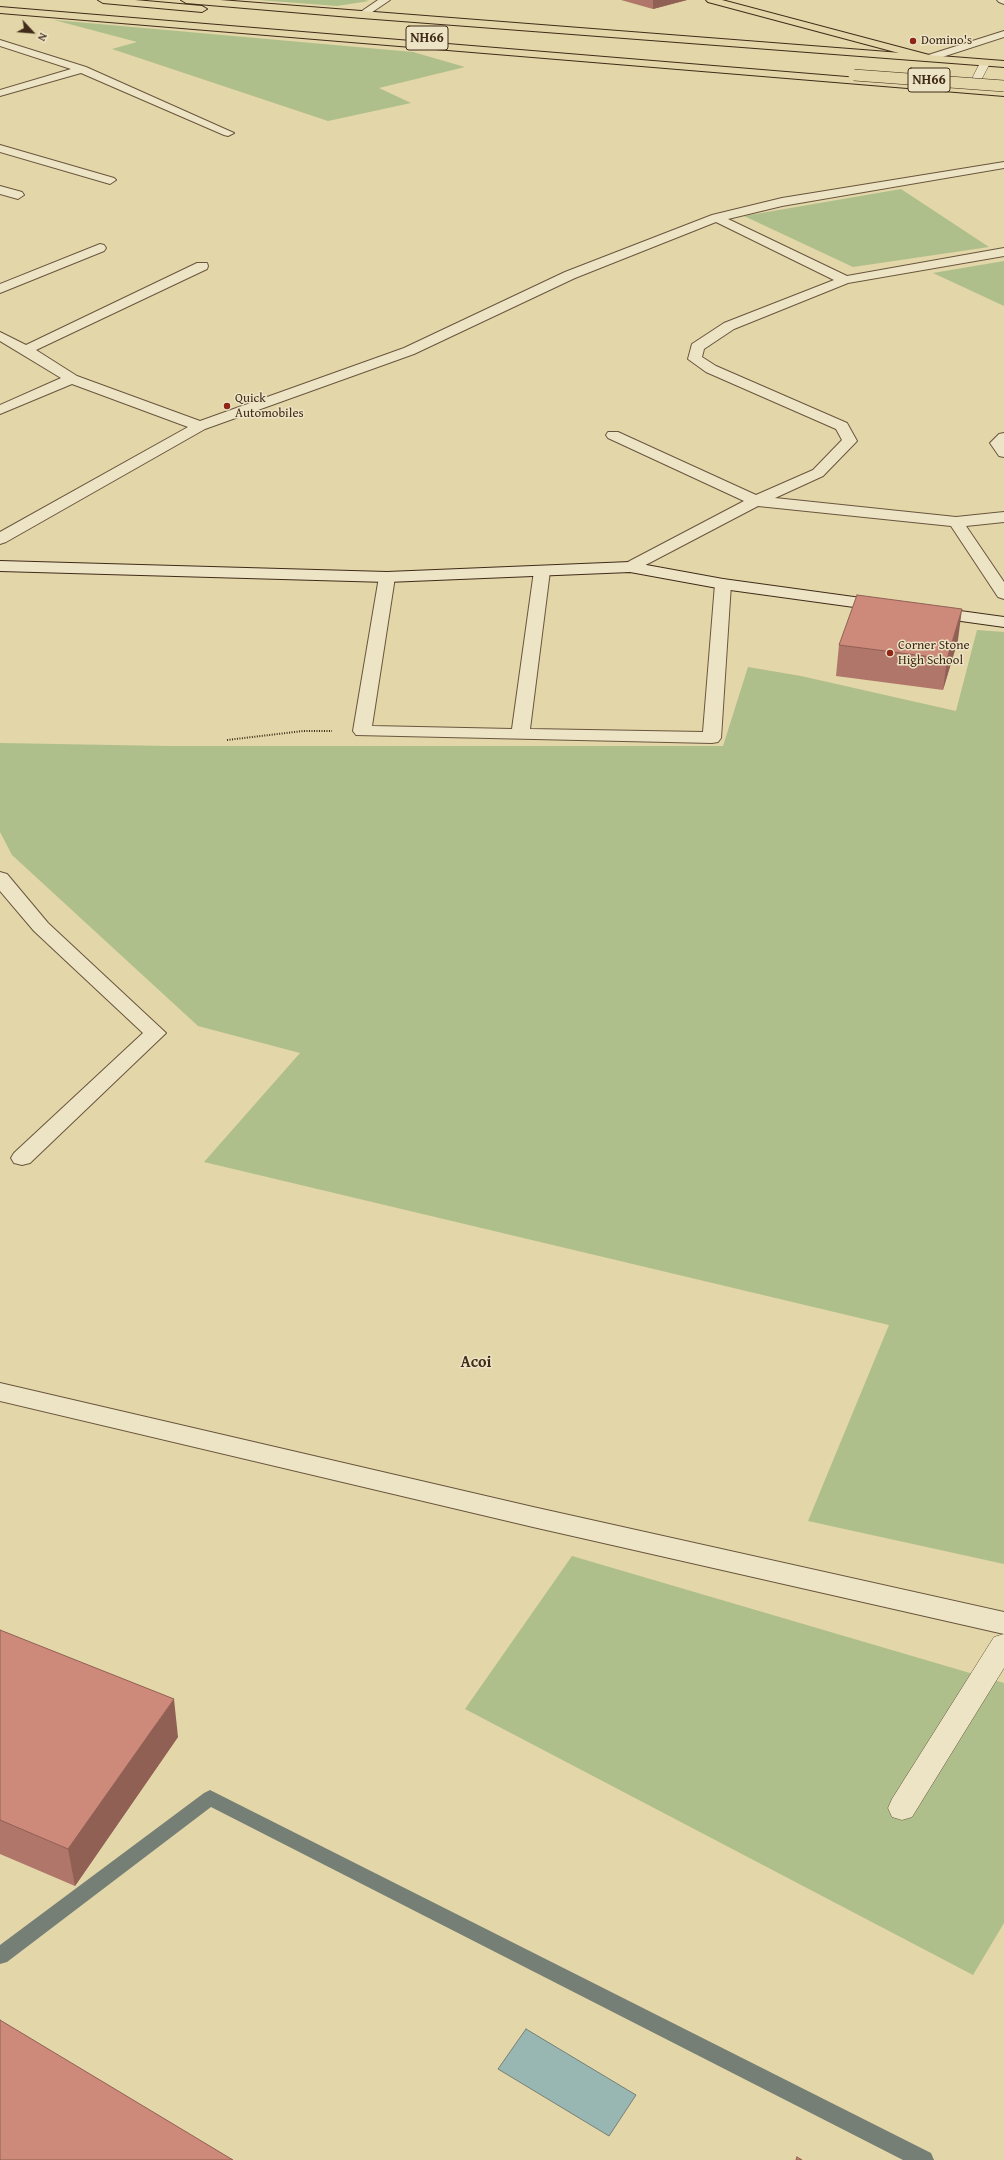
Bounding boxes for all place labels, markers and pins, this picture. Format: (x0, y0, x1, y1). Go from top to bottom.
place label: Domino's (921, 33, 972, 49)
marker: Domino's (908, 36, 918, 46)
place label: Quick Automobiles (235, 391, 304, 422)
marker: Quick Automobiles (222, 401, 232, 411)
place label: Corner Stone High School (898, 638, 970, 669)
marker: Corner Stone High School (885, 648, 895, 658)

